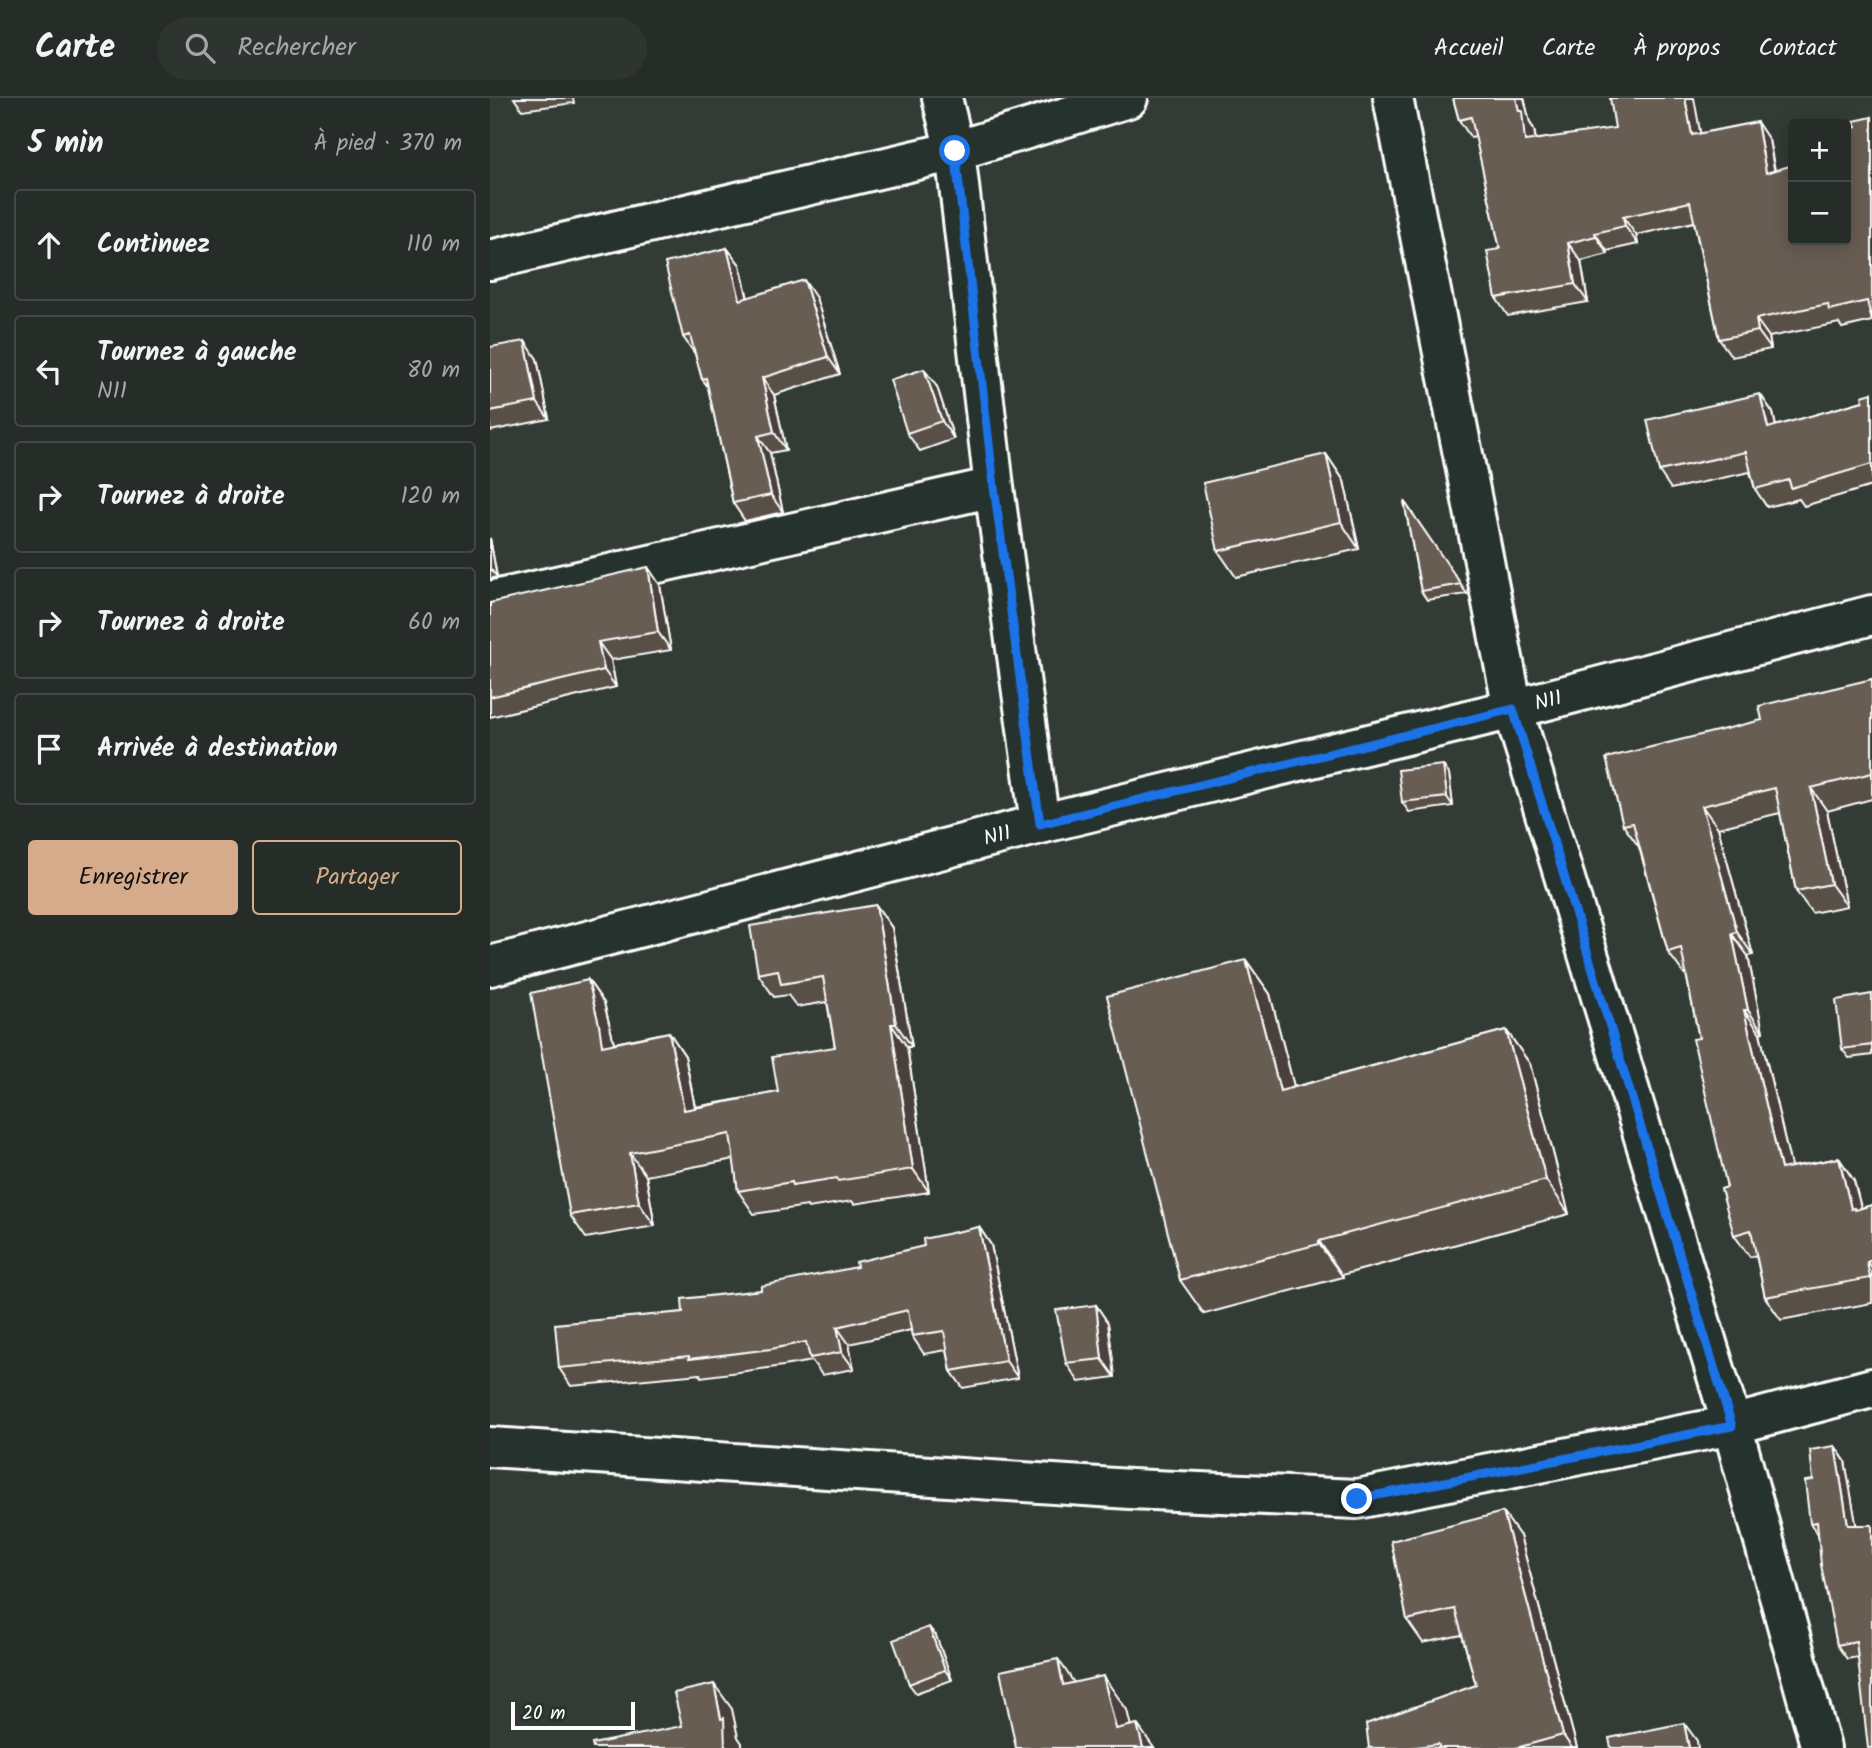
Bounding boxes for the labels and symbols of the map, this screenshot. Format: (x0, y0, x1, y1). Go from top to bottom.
route start (939, 135, 970, 166)
street label: N11 (1531, 682, 1566, 721)
street label: N11 (980, 817, 1015, 856)
route end (1341, 1483, 1372, 1514)
scale bar (511, 1699, 635, 1731)

